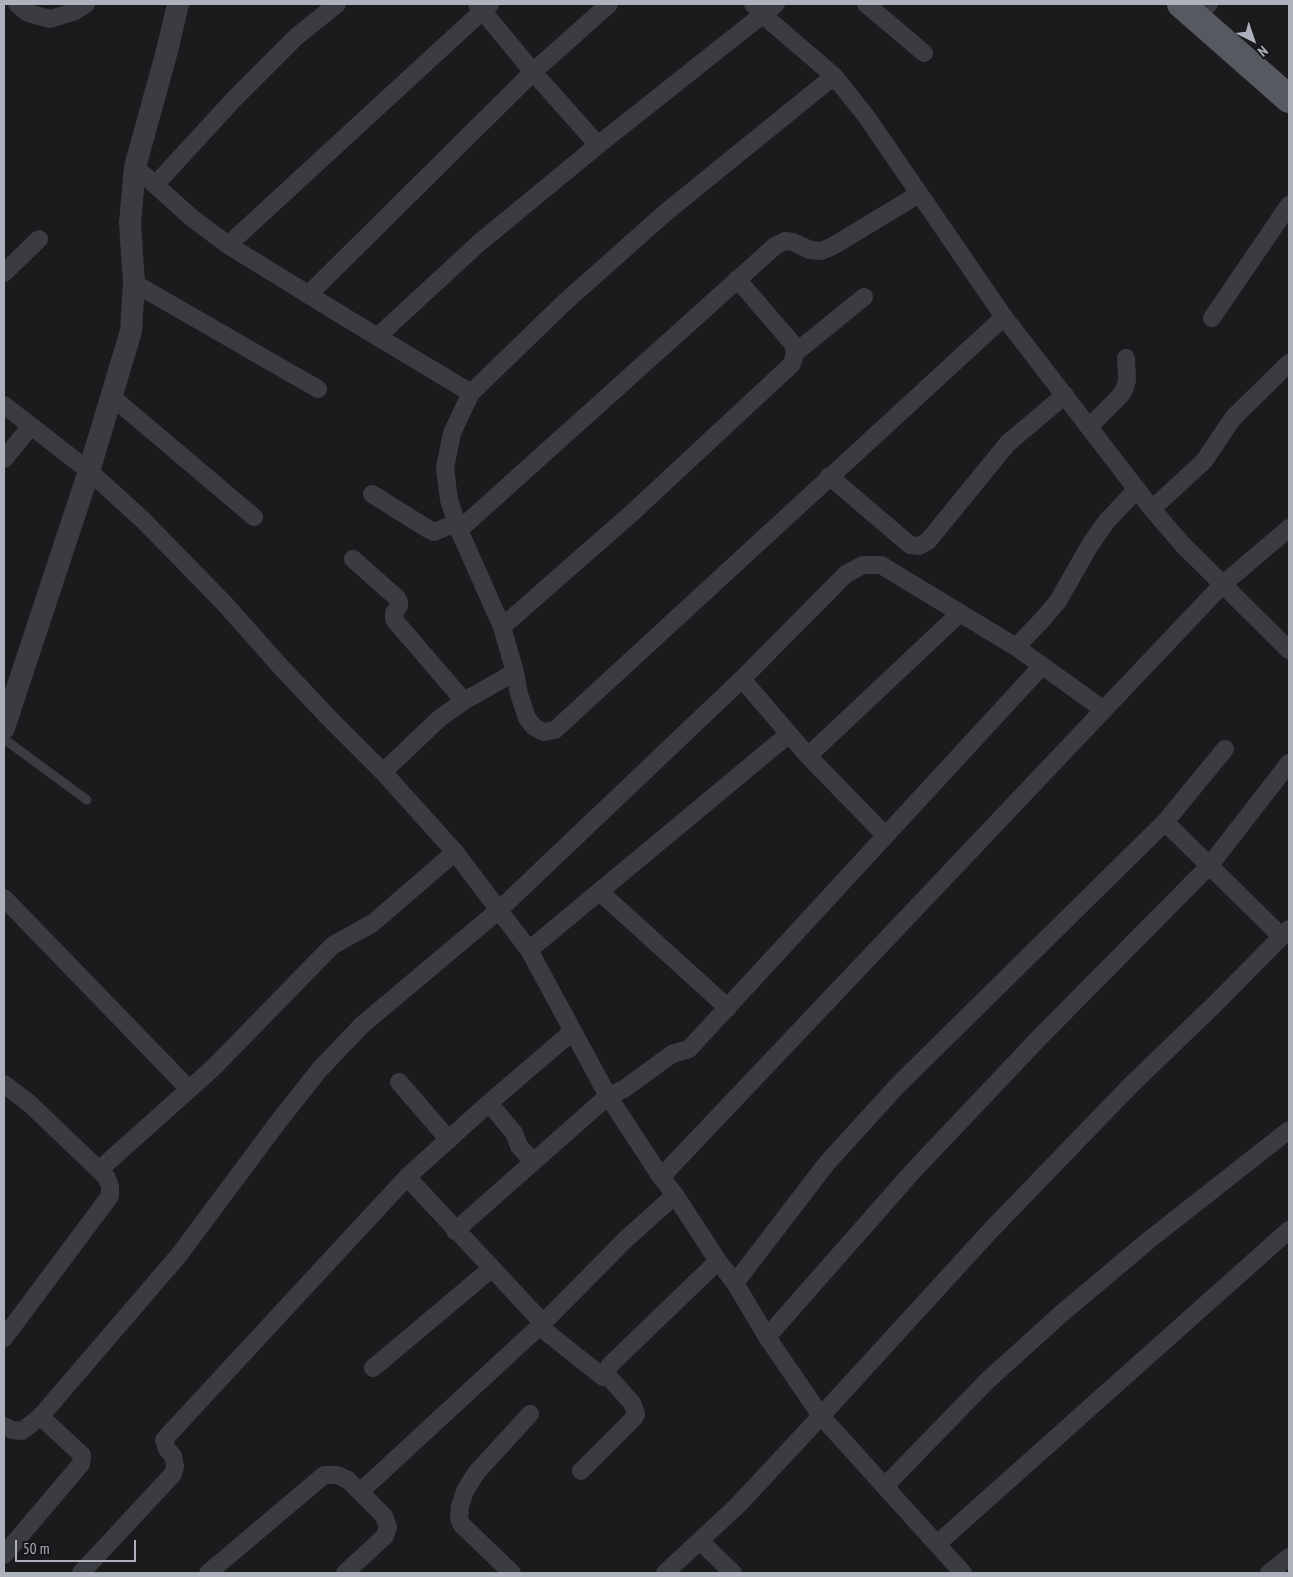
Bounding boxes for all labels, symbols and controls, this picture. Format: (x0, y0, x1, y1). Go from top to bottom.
north arrow (1228, 15, 1278, 65)
text: N (1254, 42, 1272, 61)
scale bar (18, 1530, 139, 1562)
text: 50 m (23, 1539, 49, 1558)

